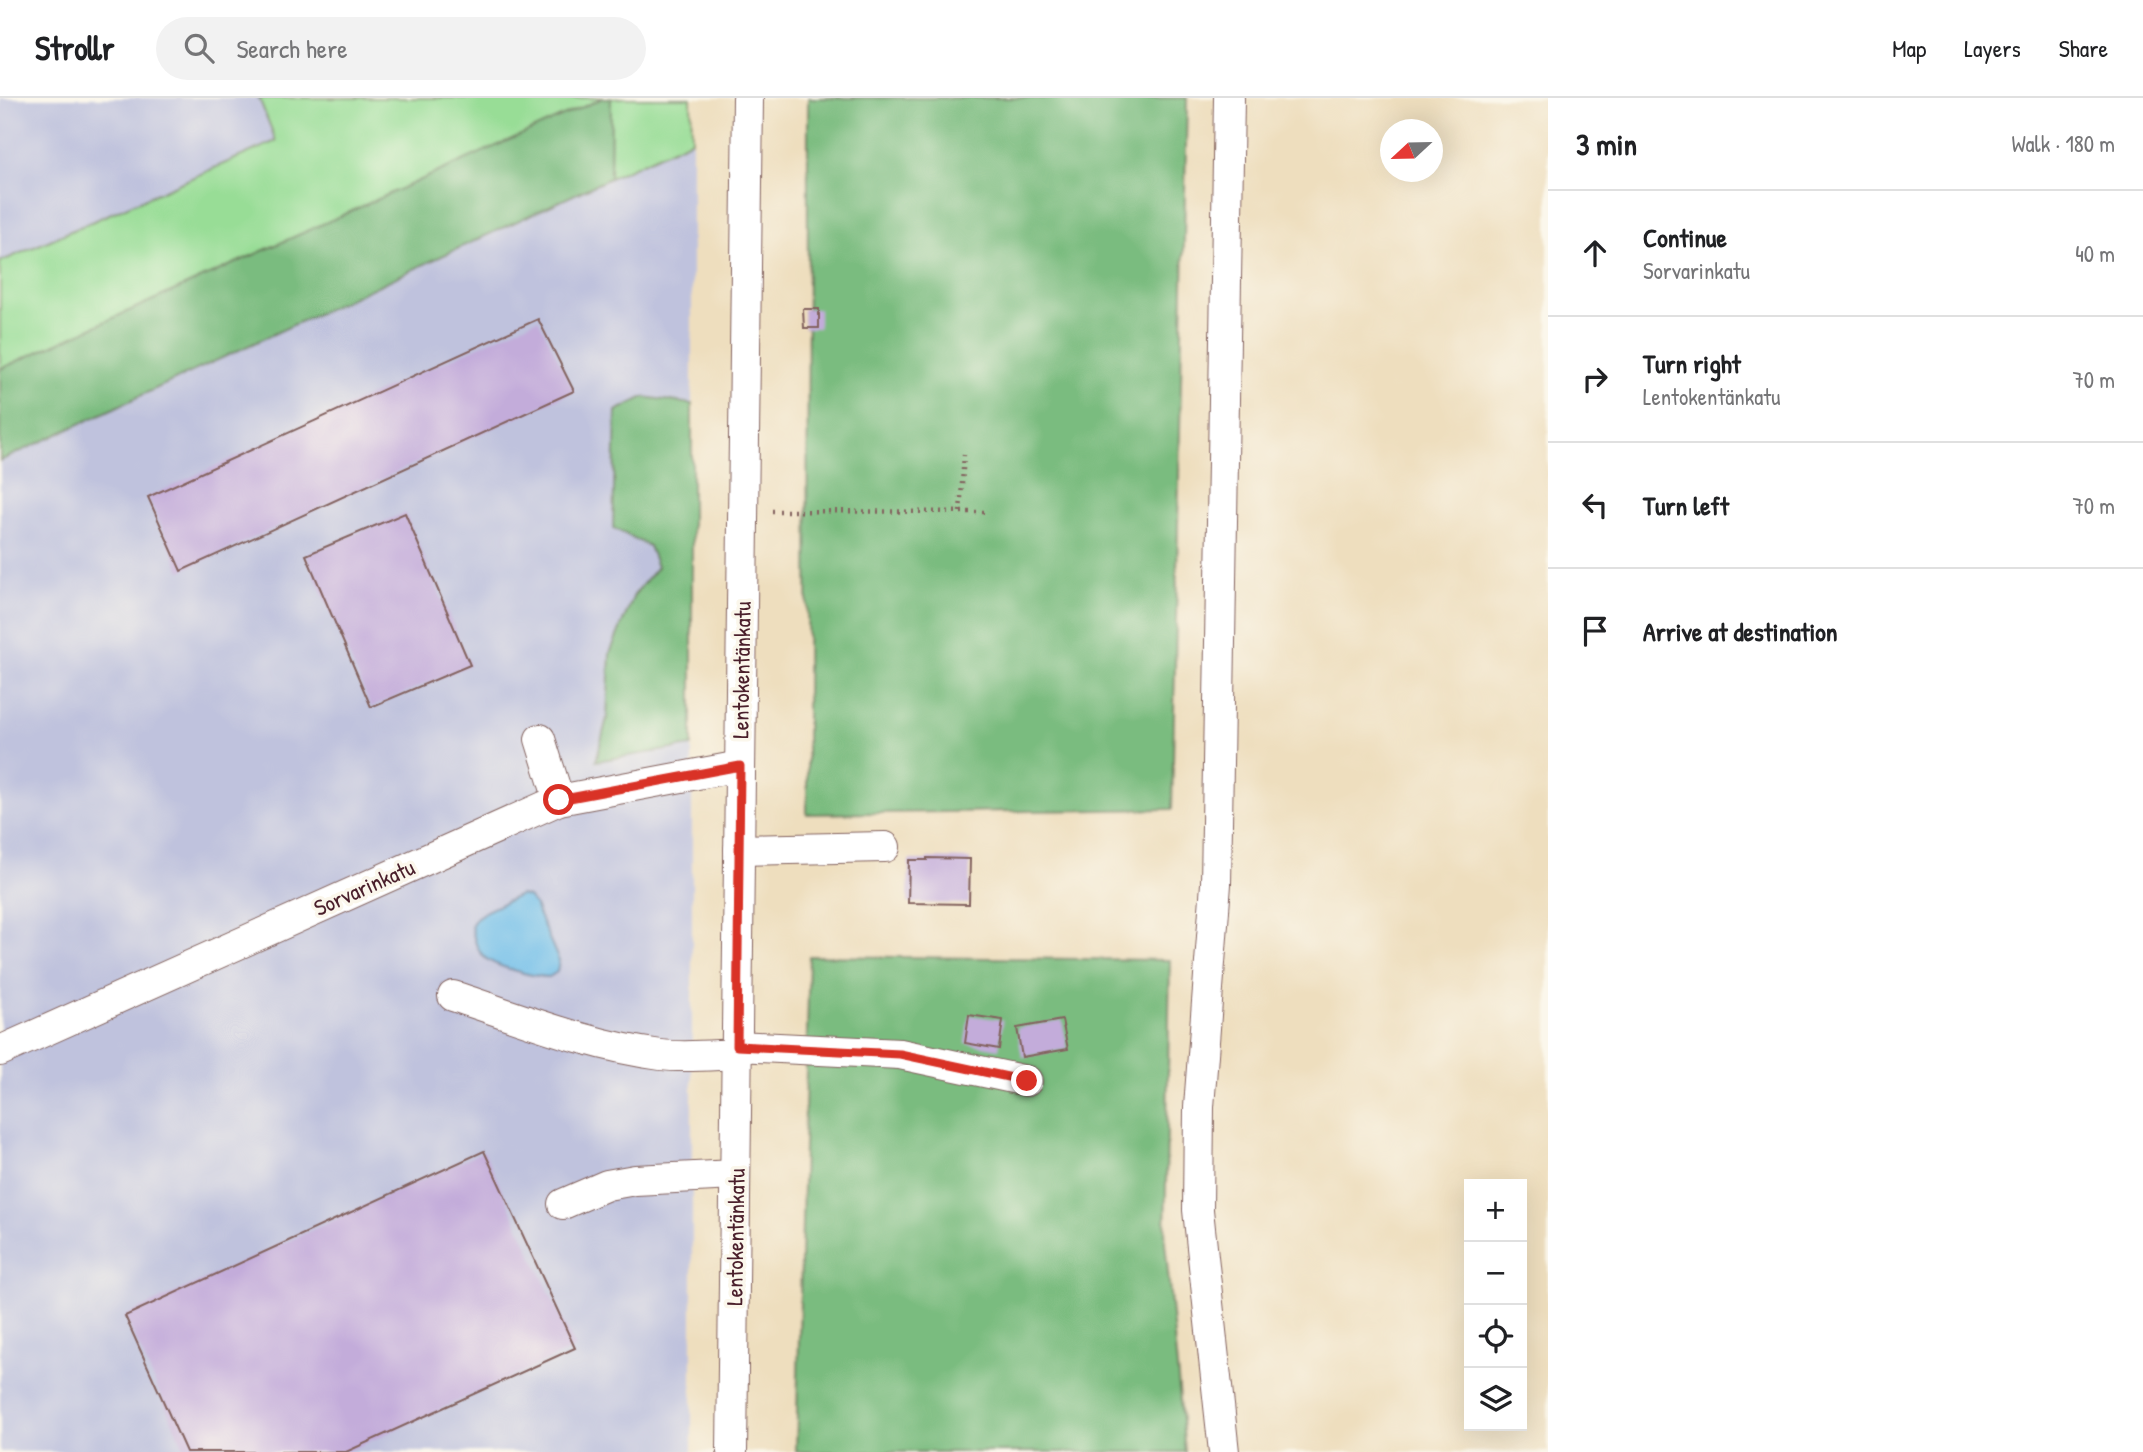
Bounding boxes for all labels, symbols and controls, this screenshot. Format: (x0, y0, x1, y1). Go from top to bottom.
search box (156, 17, 646, 80)
text: Strollr (35, 26, 114, 70)
icon: search (180, 29, 218, 67)
text: Search here (236, 31, 348, 66)
text: Map (1892, 32, 1926, 64)
text: Layers (1964, 32, 2021, 64)
text: Share (2059, 32, 2108, 64)
north arrow (1380, 119, 1443, 182)
text: 3 min (1576, 124, 1637, 164)
text: Walk · 180 m (2011, 128, 2115, 159)
text: Continue (1643, 220, 1727, 255)
icon: ahead (1576, 234, 1614, 272)
text: 40 m (2075, 238, 2115, 269)
text: Sorvarinkatu (1643, 255, 1750, 286)
text: Turn right (1643, 346, 1741, 381)
icon: right (1576, 360, 1614, 398)
text: 70 m (2072, 364, 2115, 395)
text: Lentokentänkatu (1643, 381, 1780, 412)
icon: left (1576, 486, 1614, 524)
text: Turn left (1643, 488, 1729, 523)
text: 70 m (2072, 490, 2115, 521)
street label: Lentokentänkatu (724, 601, 758, 739)
icon: arrive (1576, 612, 1614, 650)
text: Arrive at destination (1643, 614, 1838, 649)
route start (543, 784, 574, 815)
street label: Sorvarinkatu (309, 851, 419, 923)
route end (1011, 1065, 1042, 1096)
street label: Lentokentänkatu (718, 1168, 752, 1306)
map controls (1464, 1179, 1527, 1431)
button: + (1464, 1179, 1527, 1242)
button: − (1464, 1242, 1527, 1305)
button: locate (1464, 1305, 1527, 1368)
button: layers (1464, 1368, 1527, 1431)

